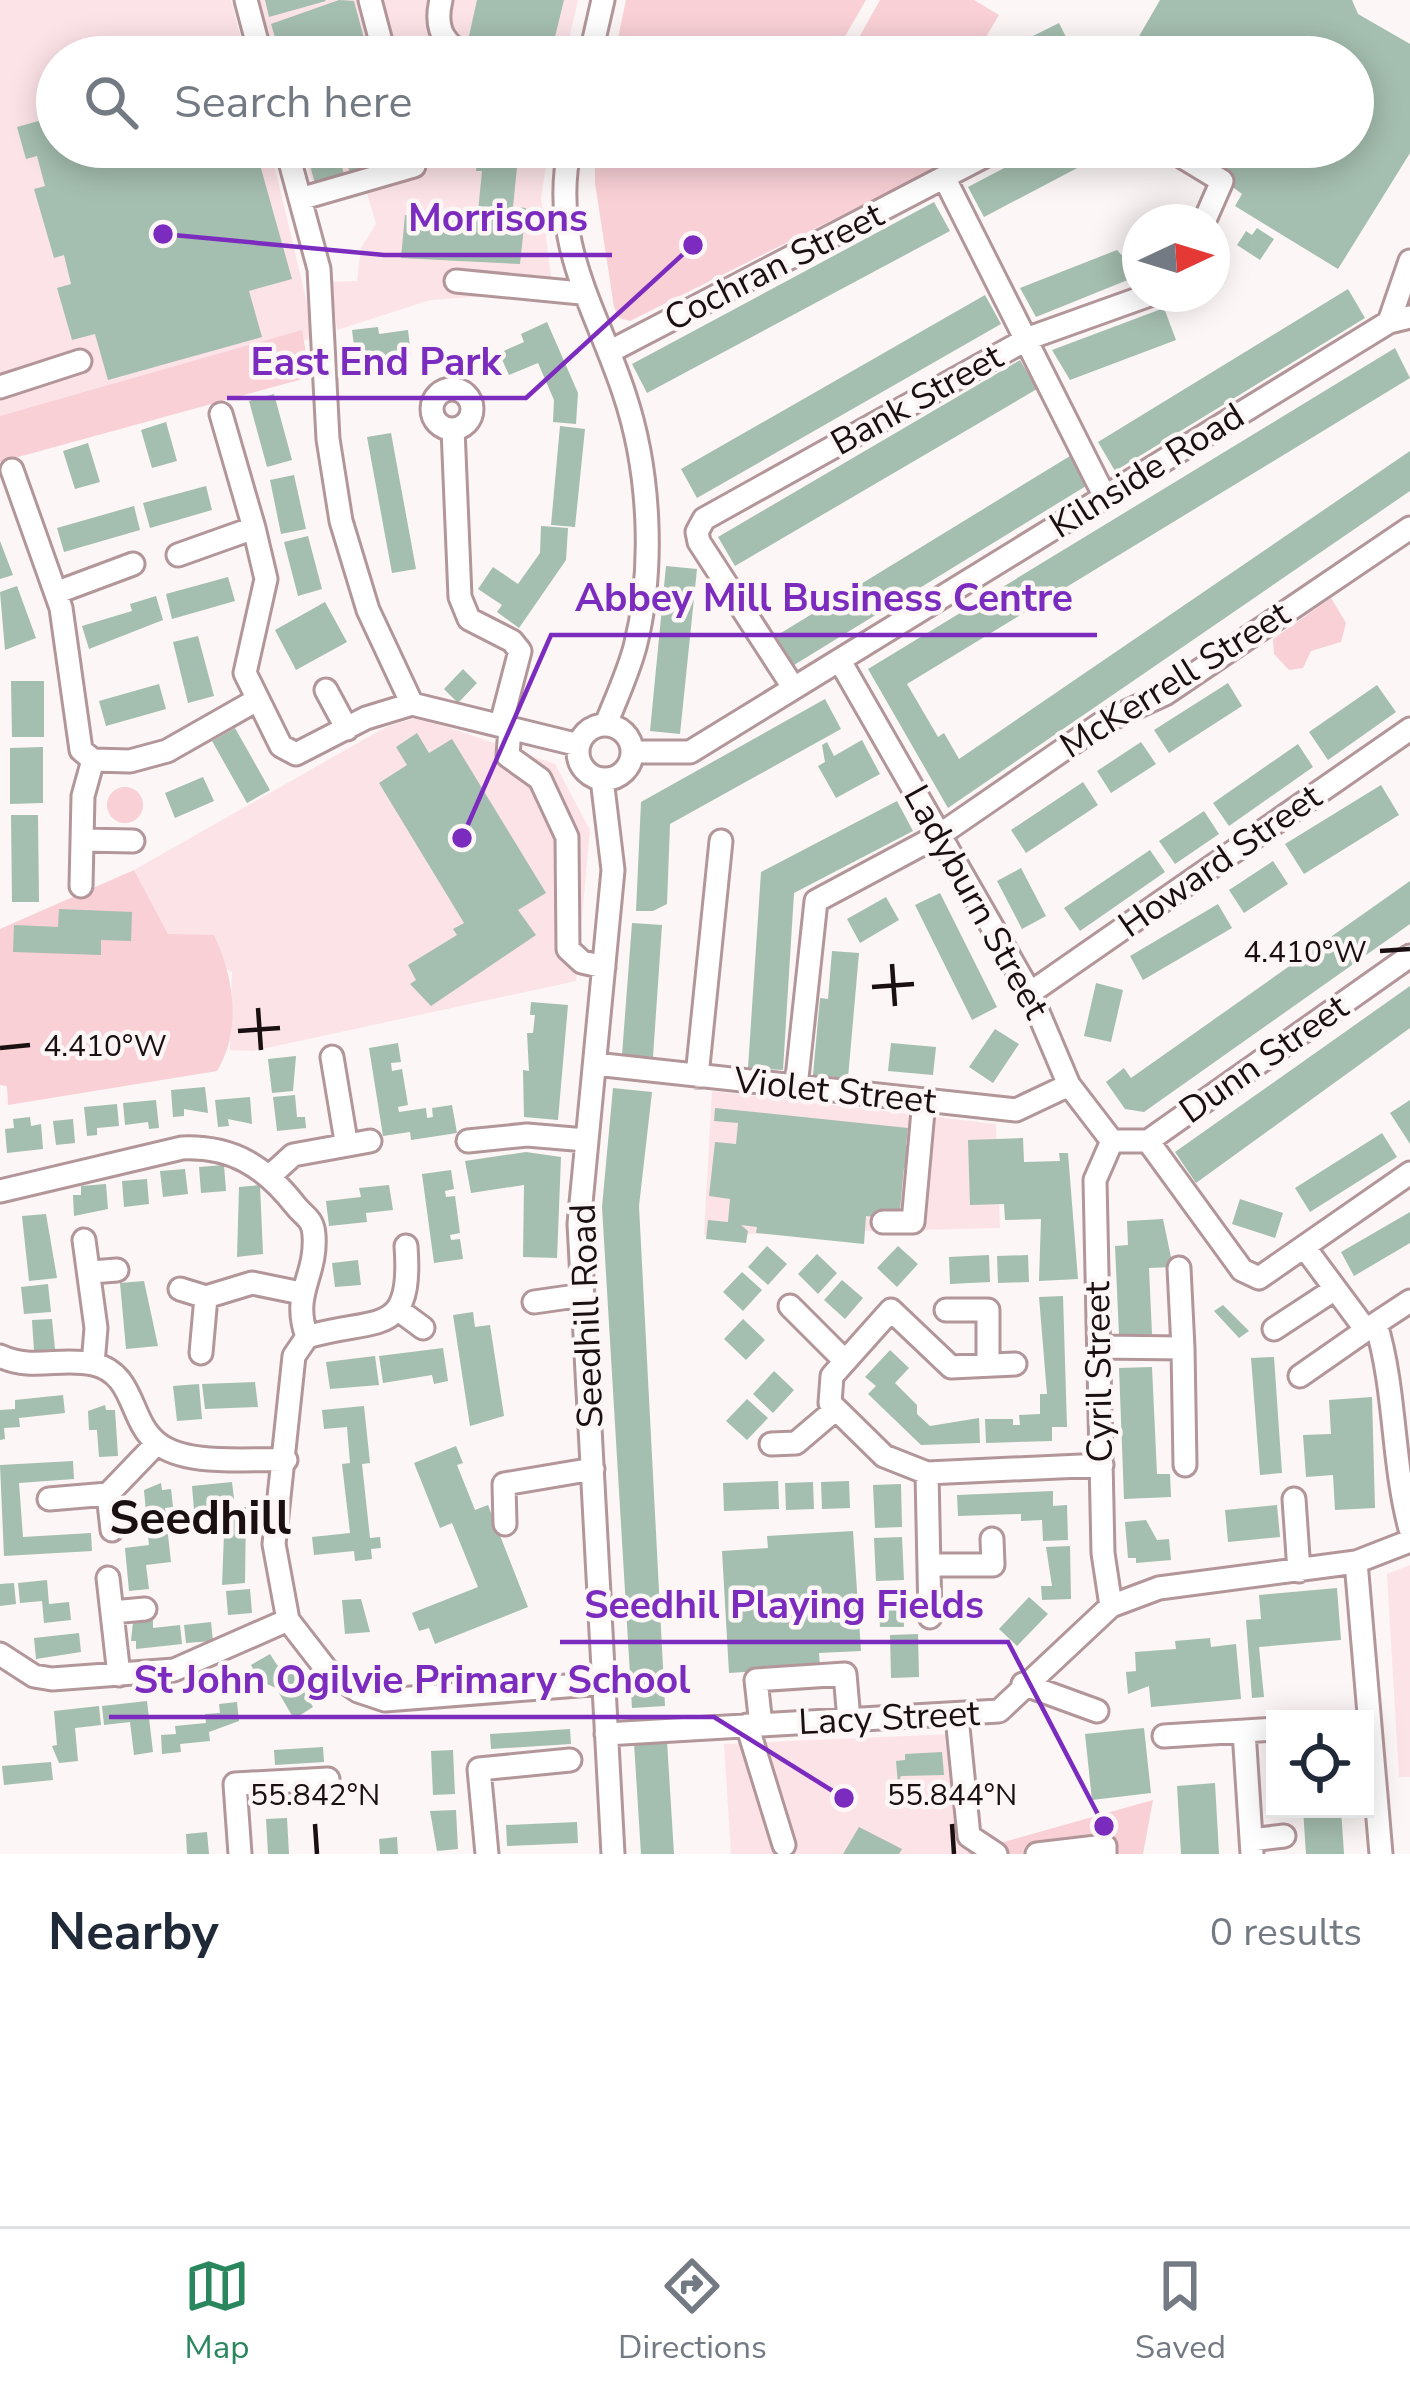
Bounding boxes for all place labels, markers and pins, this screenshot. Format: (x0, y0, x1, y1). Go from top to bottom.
callout: Morrisons (384, 180, 612, 255)
callout: East End Park (227, 323, 526, 398)
callout: Abbey Mill Business Centre (551, 560, 1097, 635)
callout: Seedhil Playing Fields (560, 1567, 1008, 1642)
callout: St John Ogilvie Primary School (109, 1642, 714, 1717)

